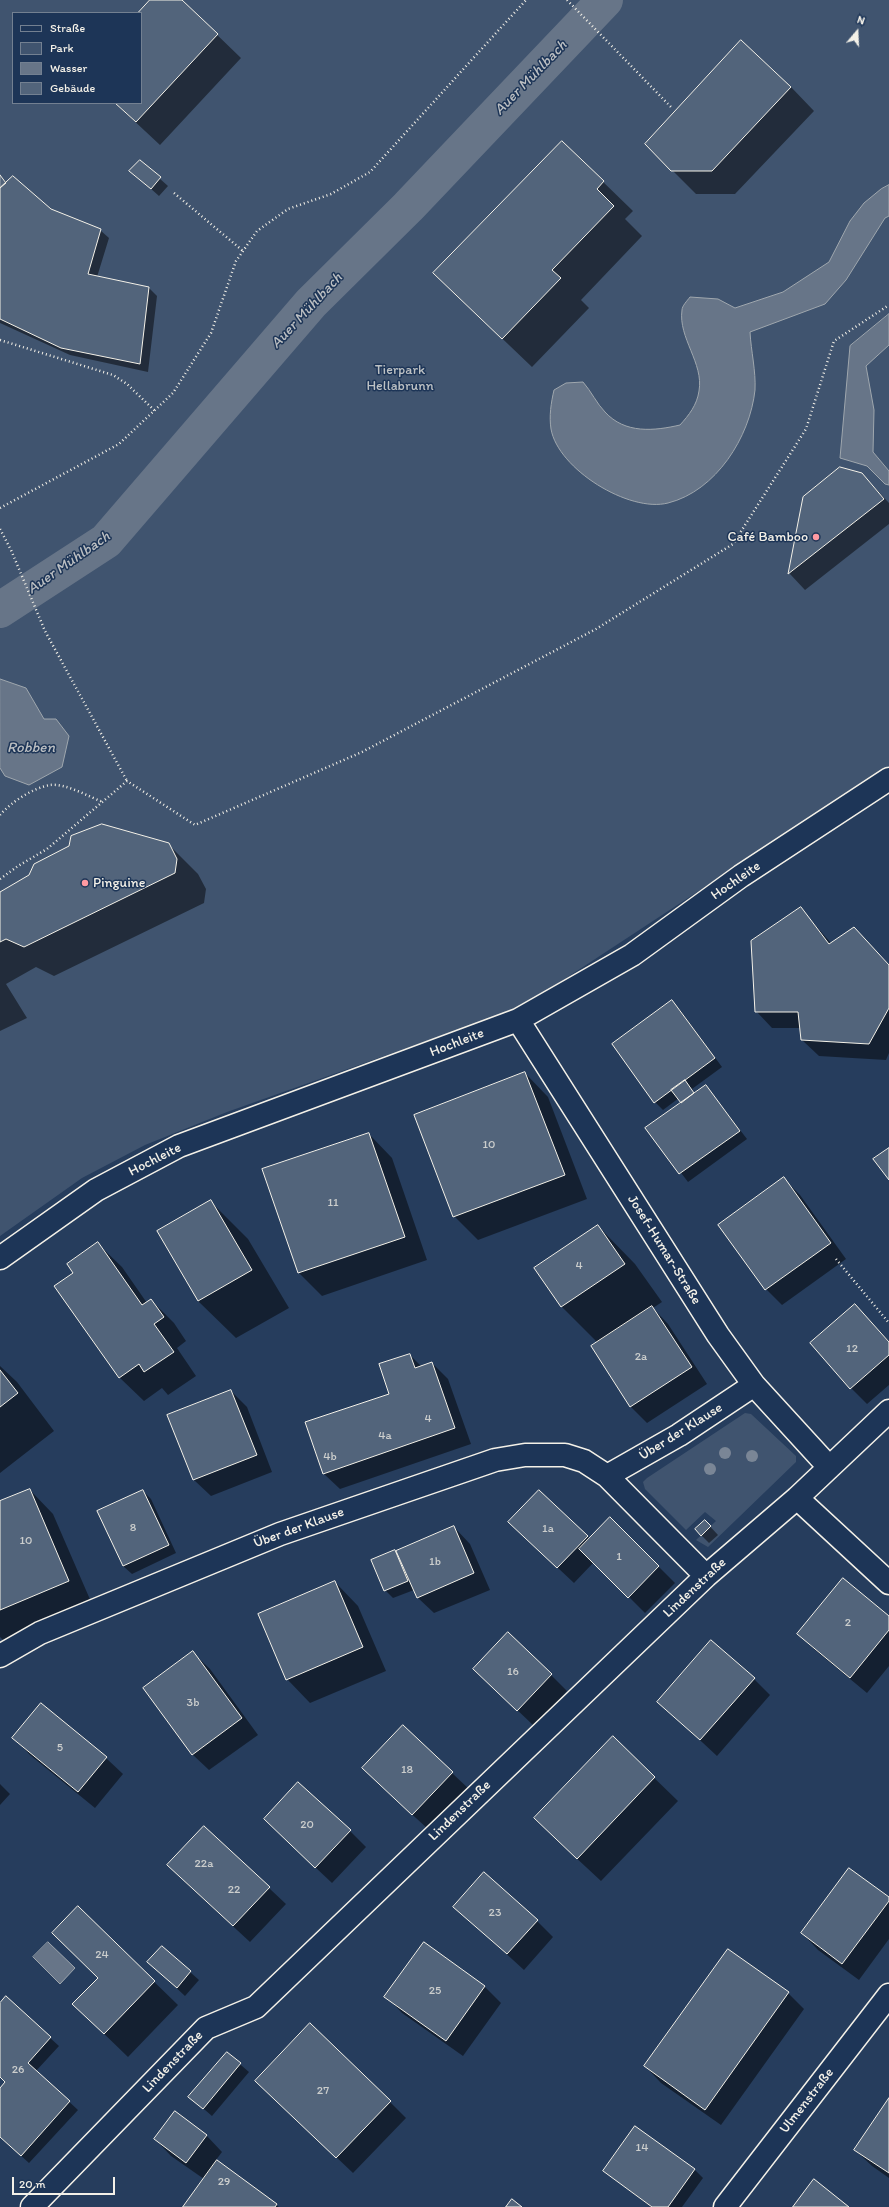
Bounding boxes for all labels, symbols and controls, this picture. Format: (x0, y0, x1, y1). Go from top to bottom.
legend (12, 12, 142, 104)
north arrow (837, 12, 877, 52)
text: N (855, 13, 867, 28)
text: Straße (50, 21, 85, 35)
water label: Auer Mühlbach (491, 37, 571, 119)
text: Park (50, 41, 74, 55)
text: Wasser (50, 61, 87, 75)
text: Gebäude (50, 81, 95, 95)
water label: Auer Mühlbach (267, 269, 347, 353)
park label: Tierpark Hellabrunn (366, 362, 434, 394)
water label: Auer Mühlbach (24, 528, 114, 598)
place label: Café Bamboo (727, 529, 808, 545)
marker: Café Bamboo (811, 532, 821, 542)
water label: Robben (7, 739, 55, 757)
street label: Hochleite (708, 858, 764, 904)
place label: Pinguine (93, 875, 145, 891)
marker: Pinguine (80, 878, 90, 888)
street label: Hochleite (428, 1025, 486, 1061)
house number: 10 (483, 1138, 495, 1152)
street label: Hochleite (126, 1140, 184, 1180)
street label: Josef-Humar-Straße (623, 1192, 705, 1308)
house number: 11 (327, 1196, 339, 1210)
house number: 4 (575, 1259, 583, 1273)
house number: 12 (846, 1342, 858, 1356)
house number: 2a (635, 1350, 647, 1364)
street label: Über der Klause (636, 1400, 726, 1464)
house number: 4 (424, 1412, 432, 1426)
house number: 4a (378, 1429, 392, 1443)
house number: 4b (323, 1450, 337, 1464)
street label: Über der Klause (251, 1504, 347, 1552)
house number: 8 (130, 1521, 136, 1535)
house number: 1a (542, 1522, 554, 1536)
house number: 10 (20, 1534, 32, 1548)
house number: 1 (616, 1550, 622, 1564)
house number: 1b (429, 1555, 441, 1569)
street label: Lindenstraße (660, 1555, 730, 1621)
house number: 2 (845, 1616, 851, 1630)
house number: 16 (507, 1665, 519, 1679)
house number: 3b (187, 1696, 199, 1710)
house number: 5 (57, 1741, 63, 1755)
house number: 18 (401, 1763, 413, 1777)
street label: Lindenstraße (425, 1777, 495, 1845)
house number: 20 (300, 1818, 314, 1832)
house number: 22a (195, 1857, 213, 1871)
house number: 22 (228, 1883, 240, 1897)
house number: 23 (489, 1906, 501, 1920)
house number: 24 (95, 1948, 109, 1962)
house number: 25 (429, 1984, 441, 1998)
street label: Lindenstraße (139, 2027, 207, 2097)
house number: 26 (12, 2063, 24, 2077)
street label: Ulmenstraße (776, 2065, 838, 2137)
house number: 27 (317, 2084, 329, 2098)
house number: 14 (636, 2141, 648, 2155)
scale bar (14, 2169, 117, 2195)
house number: 29 (218, 2175, 230, 2189)
text: 20 m (19, 2177, 46, 2191)

